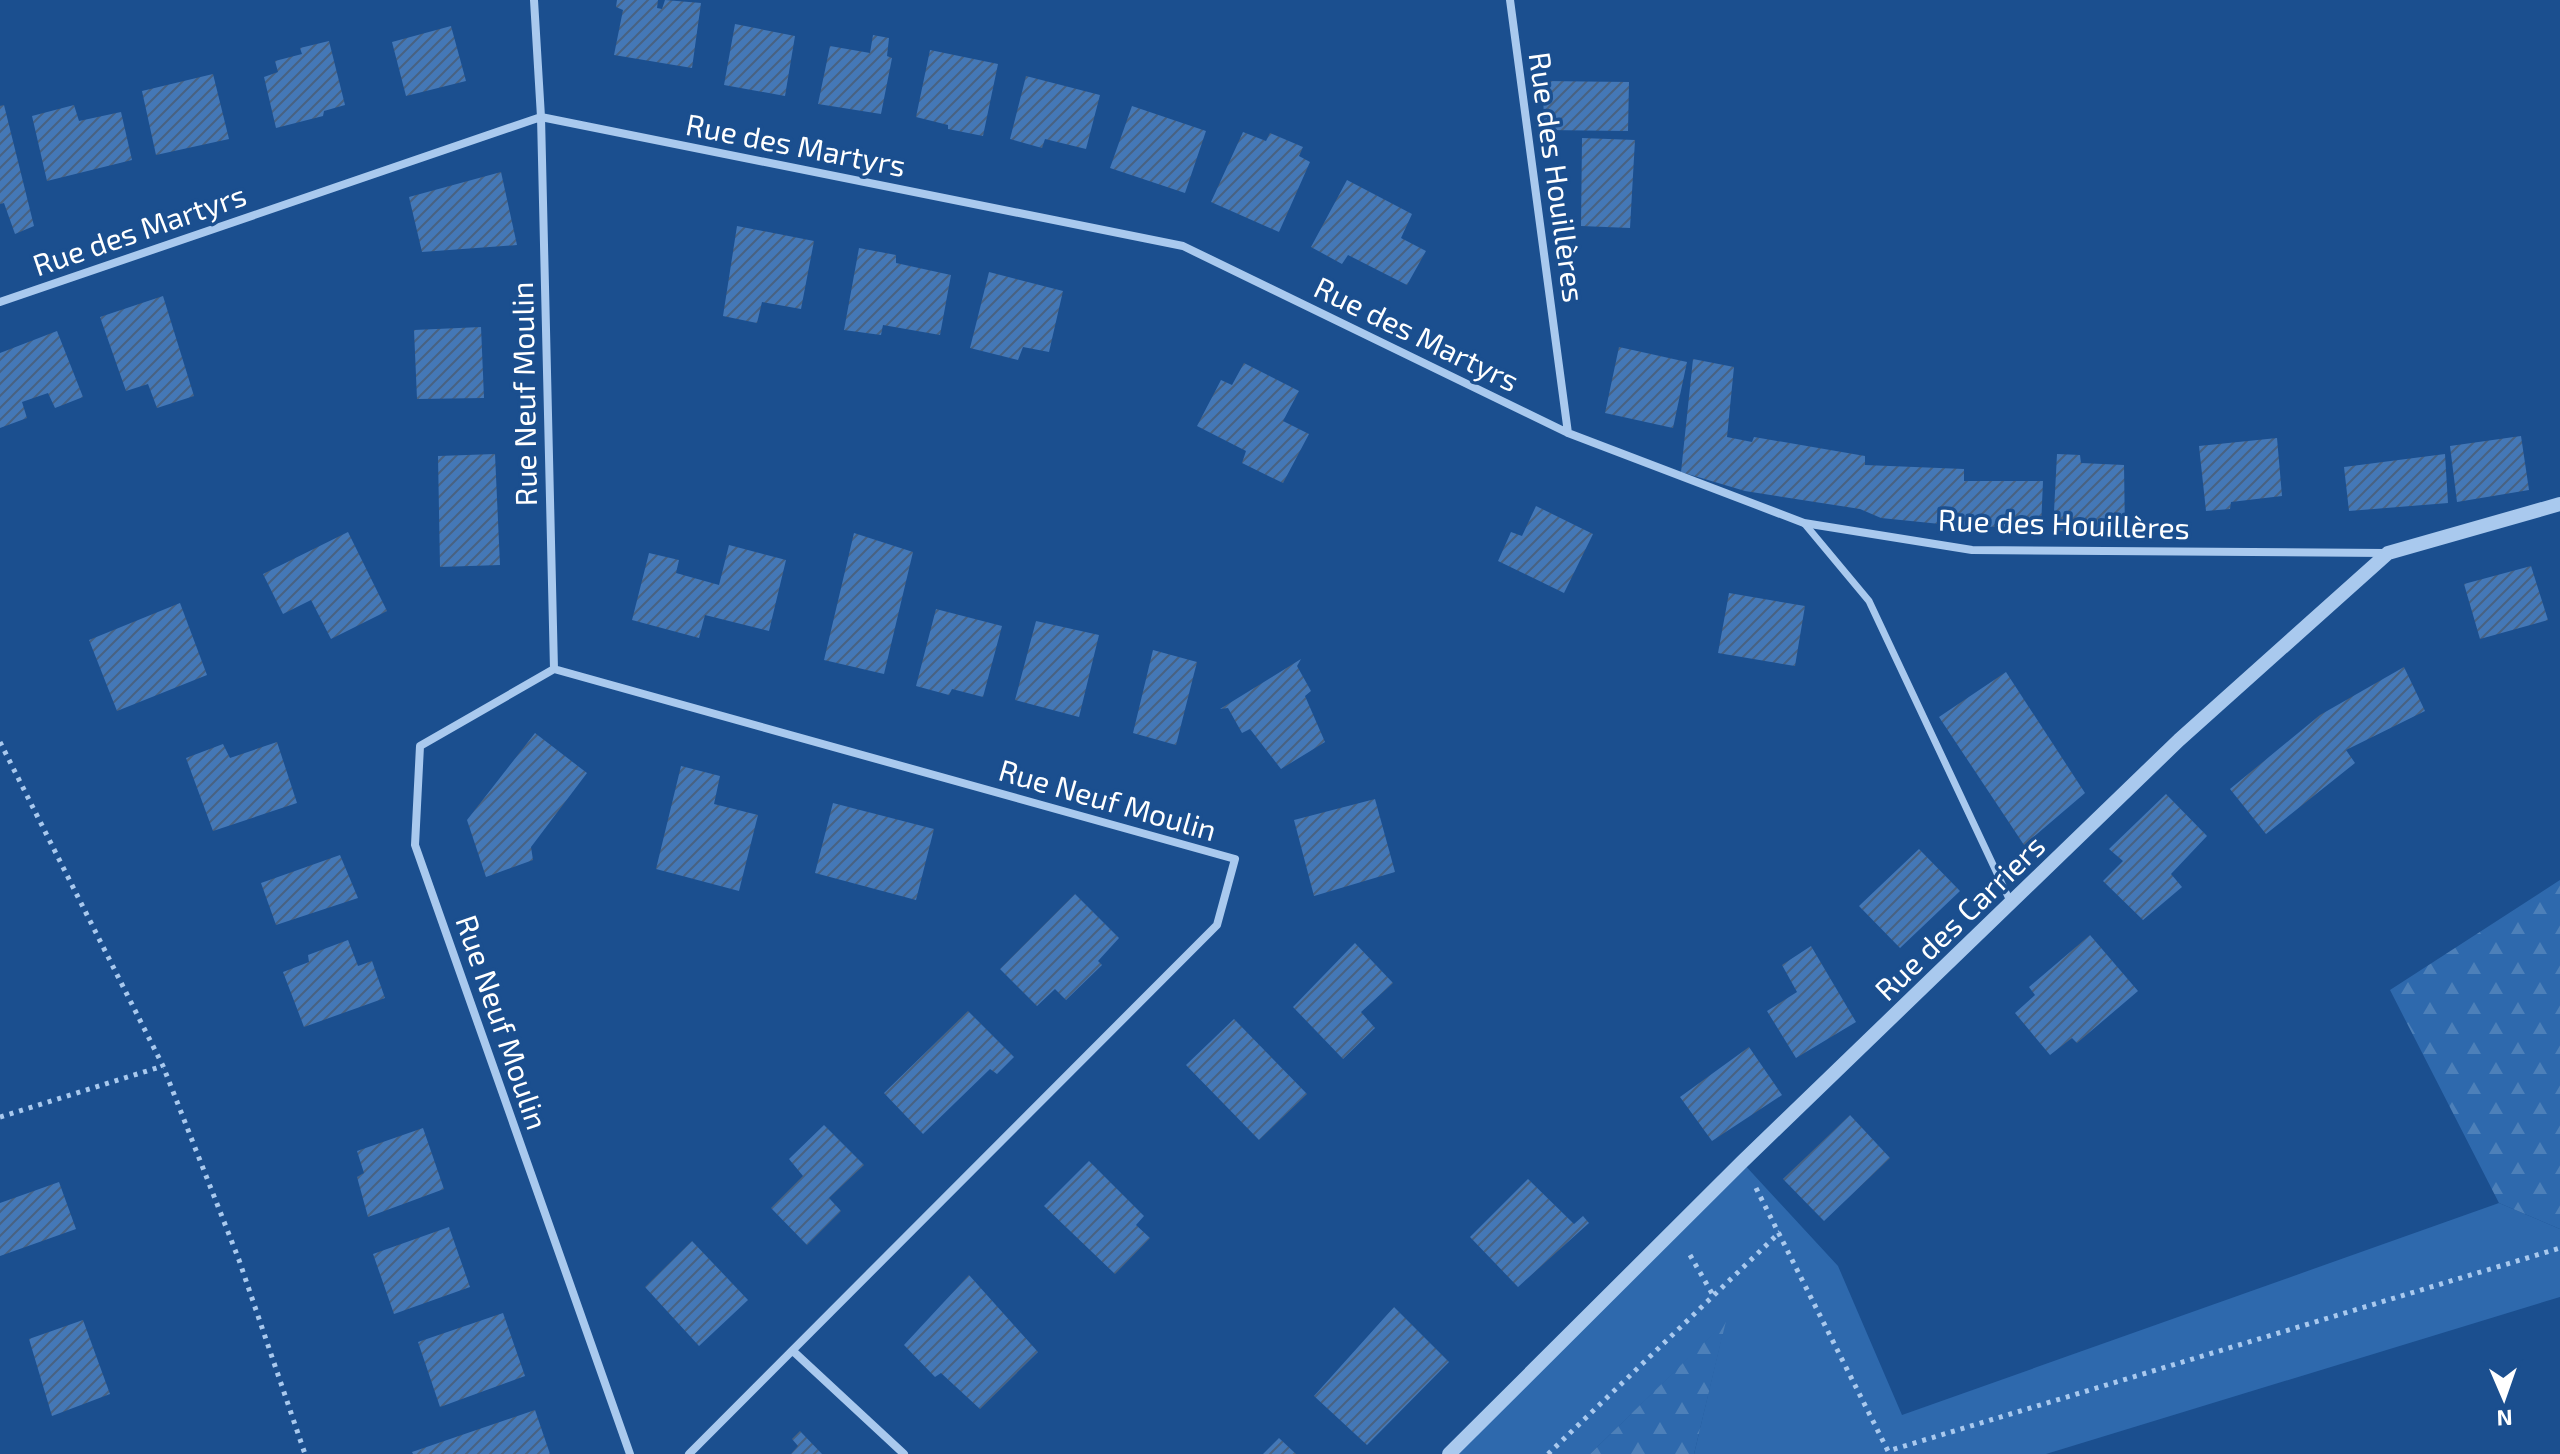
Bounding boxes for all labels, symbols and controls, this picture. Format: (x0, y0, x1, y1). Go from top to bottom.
street label: Rue des Houillères (1523, 50, 1593, 304)
street label: Rue des Martyrs (683, 105, 909, 183)
street label: Rue des Martyrs (28, 176, 250, 282)
street label: Rue des Martyrs (1309, 268, 1525, 398)
street label: Rue Neuf Moulin (503, 281, 543, 507)
street label: Rue des Houillères (1937, 501, 2191, 545)
street label: Rue Neuf Moulin (995, 751, 1221, 847)
street label: Rue des Carriers (1867, 827, 2051, 1007)
street label: Rue Neuf Moulin (449, 910, 557, 1134)
north arrow (2464, 1358, 2544, 1438)
text: N (2496, 1406, 2513, 1432)

